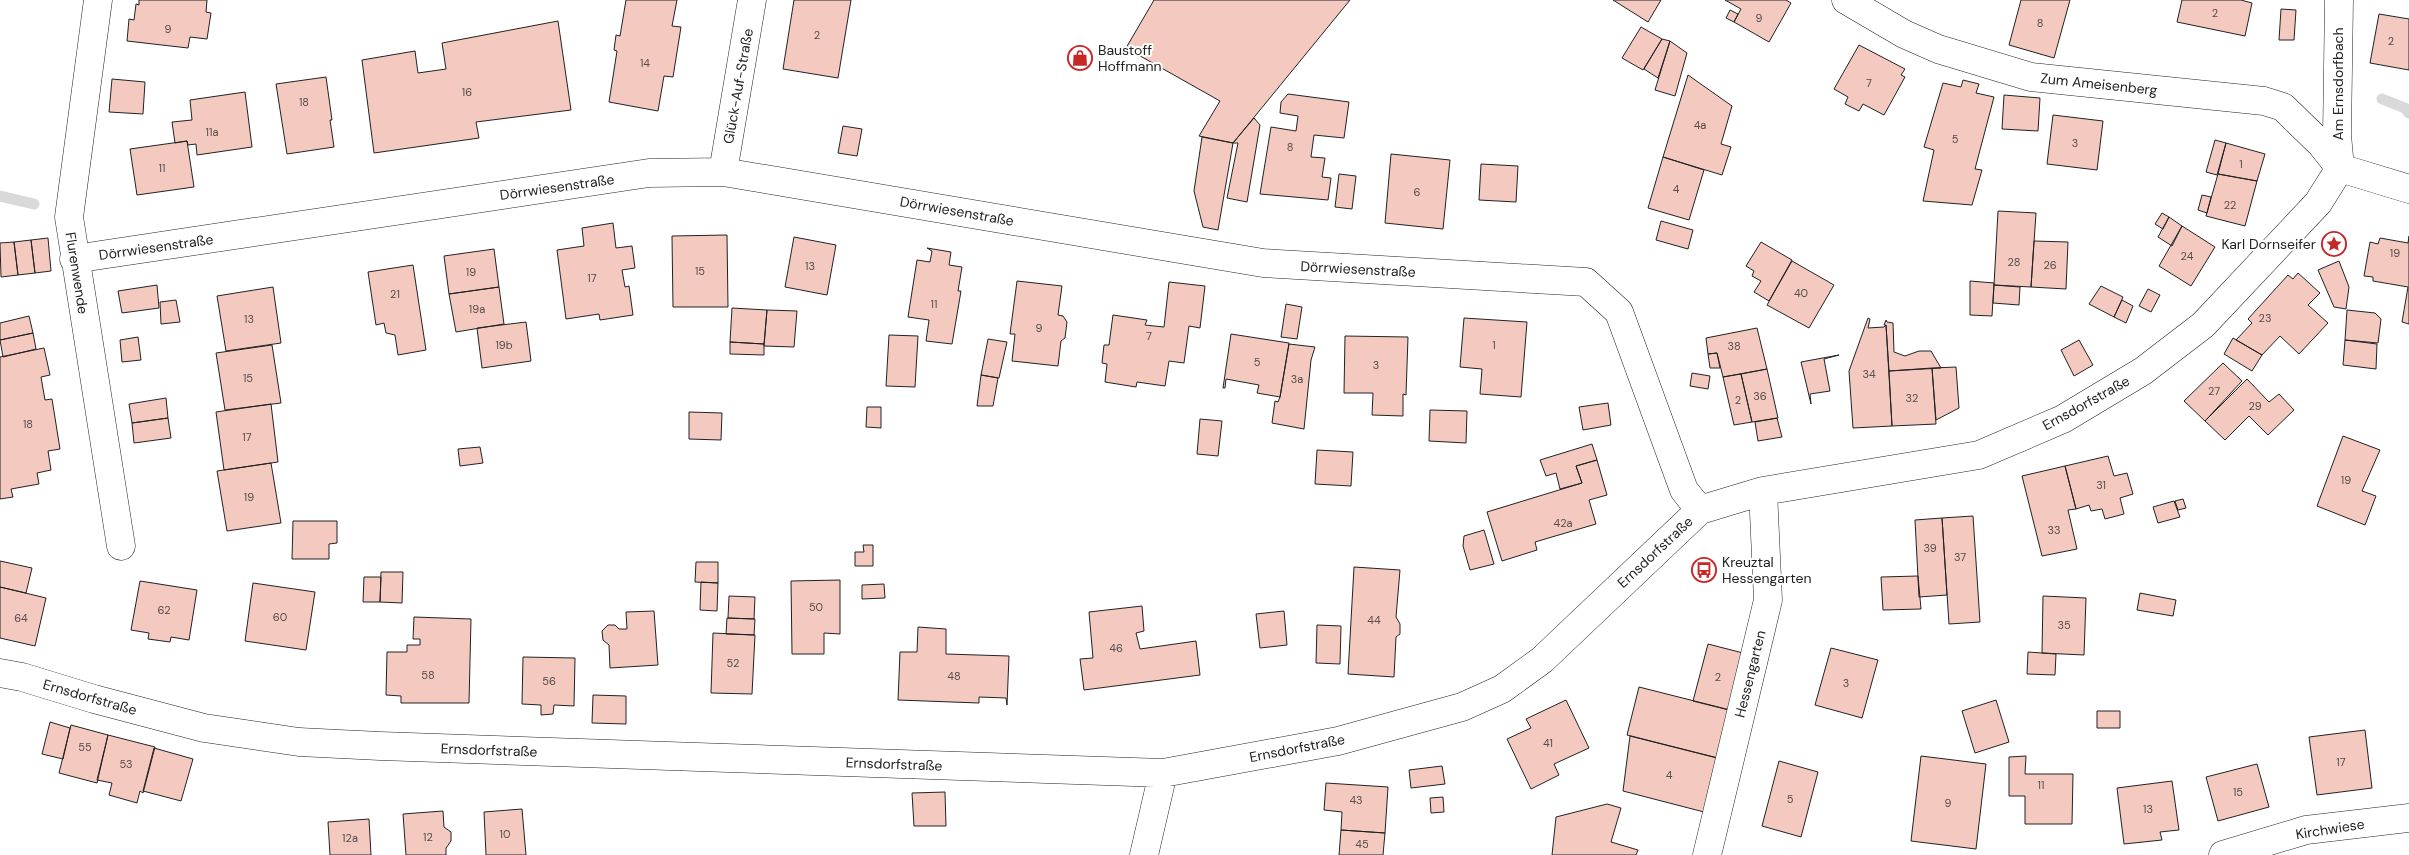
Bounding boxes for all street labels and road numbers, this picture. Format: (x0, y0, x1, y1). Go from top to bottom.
street label: Glück-Auf-Straße (719, 27, 757, 145)
street label: Am Ernsdorfbach (2329, 27, 2347, 141)
street label: Zum Ameisenberg (2040, 69, 2159, 99)
street label: Dörrwiesenstraße (499, 170, 615, 204)
street label: Dörrwiesenstraße (899, 192, 1015, 230)
street label: Dörrwiesenstraße (98, 230, 214, 264)
street label: Flurenwende (62, 231, 92, 315)
street label: Dörrwiesenstraße (1300, 257, 1416, 281)
street label: Ernsdorfstraße (2039, 372, 2133, 434)
street label: Ernsdorfstraße (1613, 512, 1697, 592)
street label: Hessengarten (1730, 628, 1770, 720)
street label: Ernsdorfstraße (41, 675, 139, 719)
street label: Ernsdorfstraße (1248, 730, 1346, 766)
street label: Ernsdorfstraße (440, 739, 538, 761)
street label: Ernsdorfstraße (845, 753, 943, 775)
street label: Kirchwiese (2294, 815, 2366, 843)

